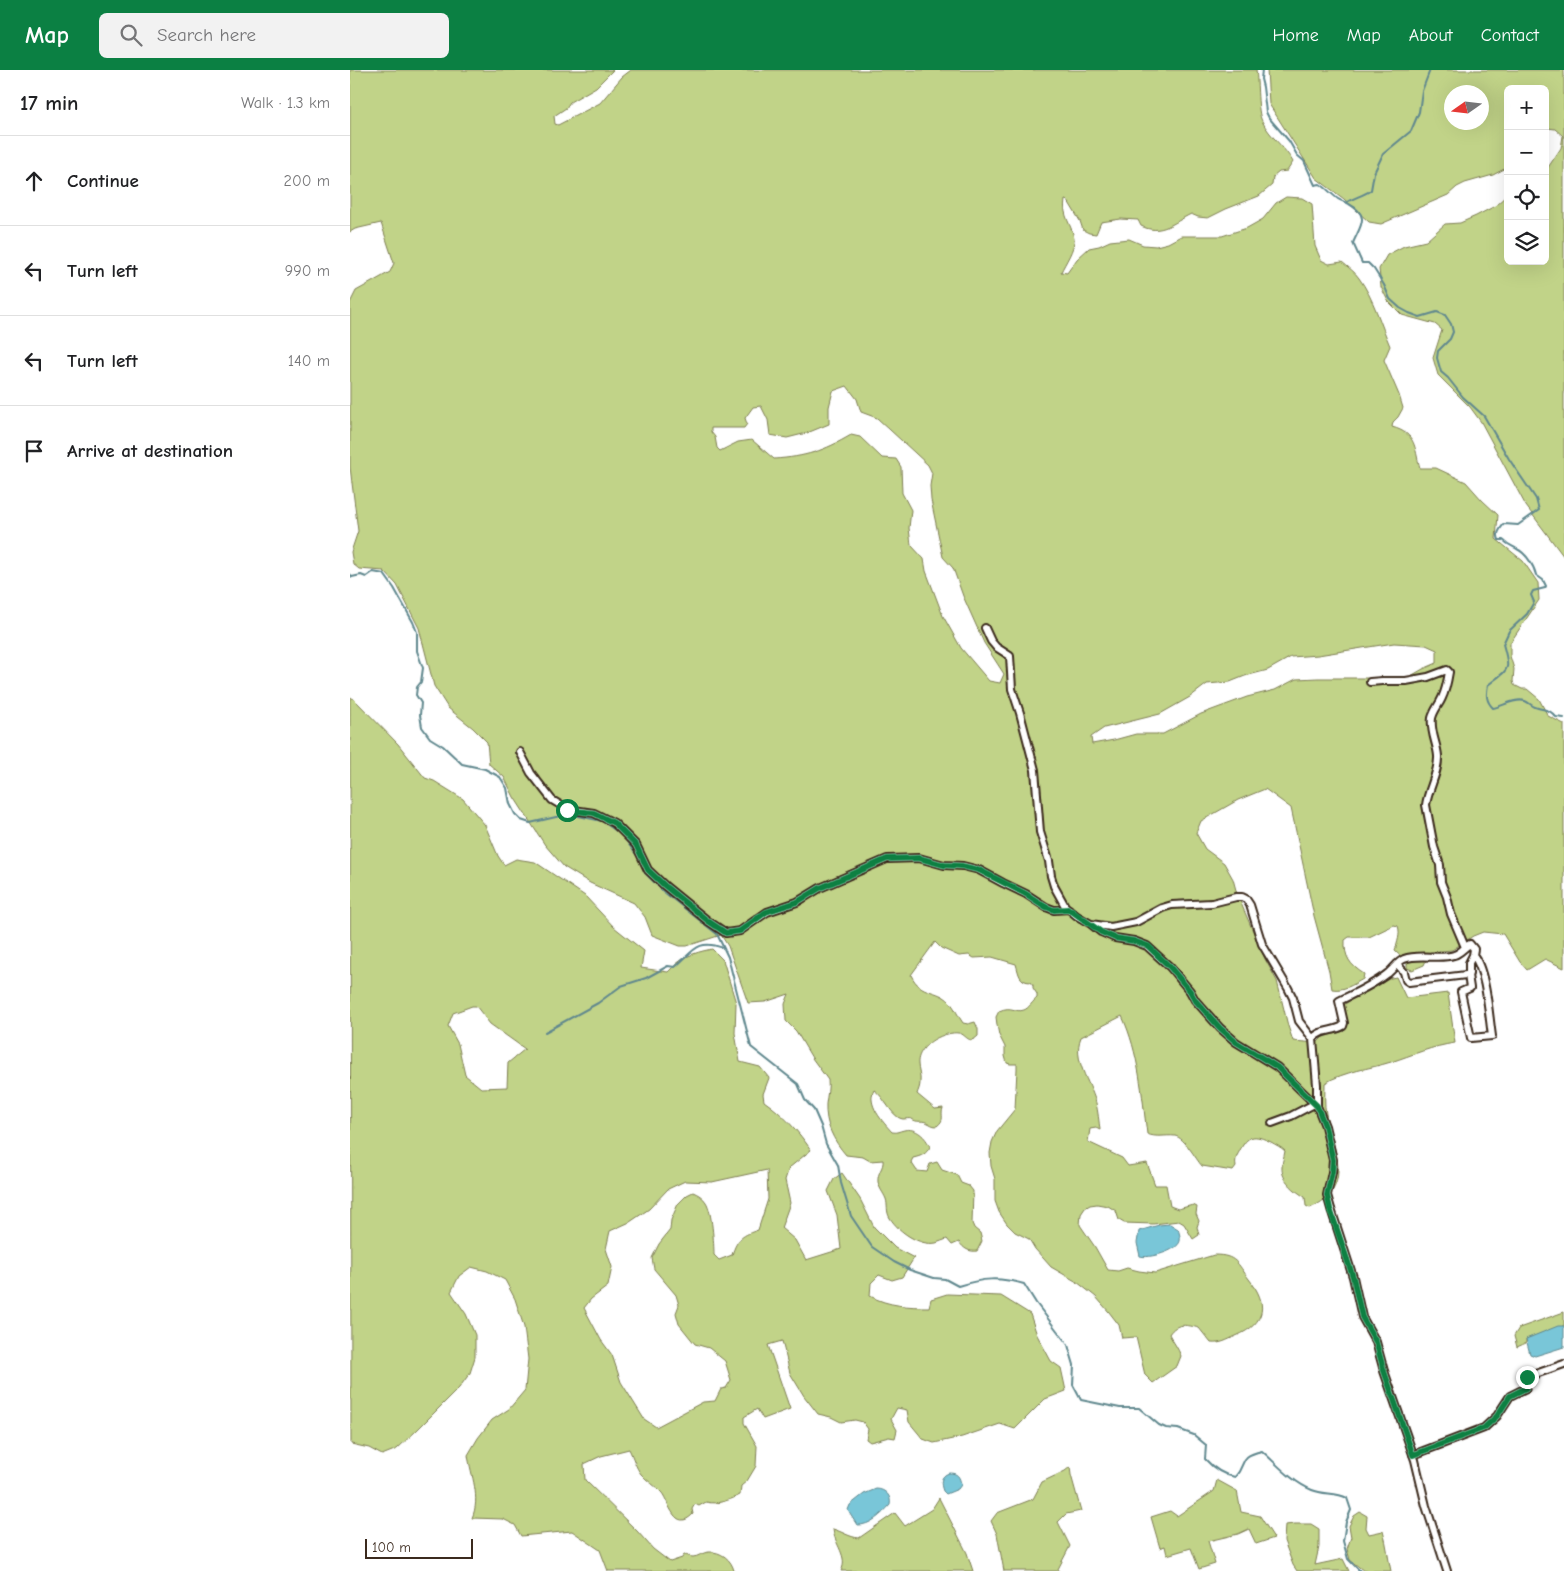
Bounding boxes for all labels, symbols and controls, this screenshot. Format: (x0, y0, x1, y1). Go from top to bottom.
search box (99, 13, 449, 58)
text: Map (25, 21, 69, 49)
icon: search (117, 21, 145, 49)
text: Search here (157, 24, 256, 46)
text: Home (1272, 25, 1319, 46)
text: Map (1347, 25, 1381, 46)
text: About (1409, 25, 1453, 46)
text: Contact (1481, 25, 1539, 46)
north arrow (1444, 85, 1489, 130)
map controls (1504, 85, 1549, 265)
button: + (1504, 85, 1549, 130)
text: 17 min (20, 91, 78, 115)
text: Walk · 1.3 km (241, 94, 330, 112)
button: − (1504, 130, 1549, 175)
icon: ahead (20, 167, 48, 195)
text: Continue (67, 170, 139, 192)
text: 200 m (284, 172, 330, 190)
button: locate (1504, 175, 1549, 220)
button: layers (1504, 220, 1549, 265)
icon: left (20, 257, 48, 285)
text: Turn left (67, 260, 138, 282)
text: 990 m (285, 262, 330, 280)
icon: left (20, 347, 48, 375)
text: Turn left (67, 350, 138, 372)
text: 140 m (288, 352, 330, 370)
icon: arrive (20, 437, 48, 465)
text: Arrive at destination (67, 440, 233, 462)
route start (556, 799, 579, 822)
route end (1516, 1366, 1539, 1389)
scale bar (365, 1536, 472, 1559)
text: 100 m (372, 1539, 411, 1556)

